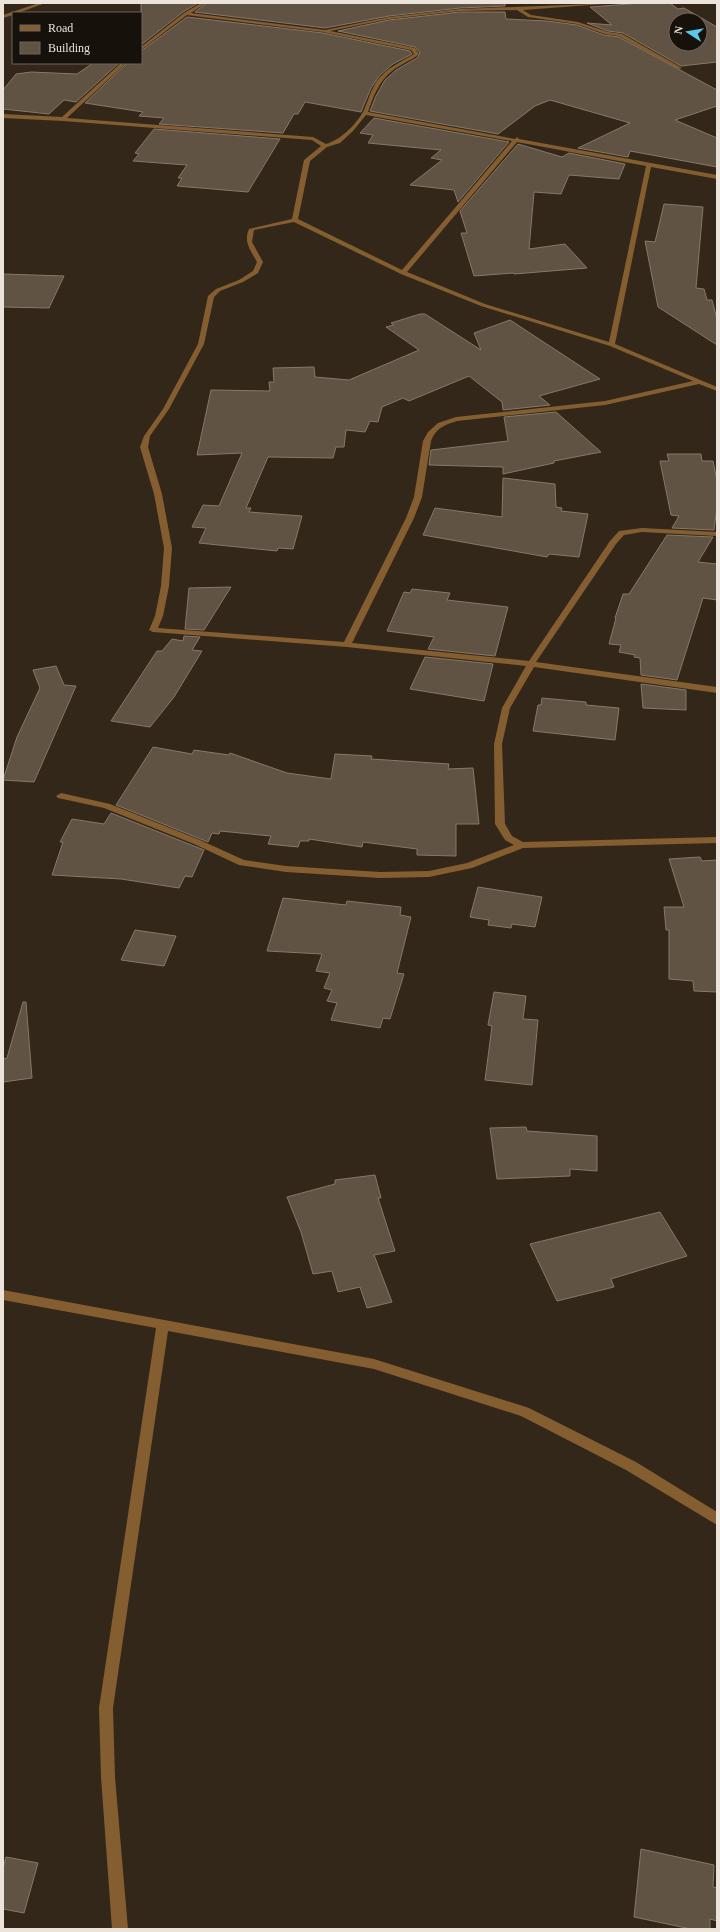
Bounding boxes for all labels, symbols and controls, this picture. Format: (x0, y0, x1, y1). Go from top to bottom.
legend (12, 12, 142, 64)
north arrow (668, 12, 708, 52)
text: Road (48, 21, 73, 35)
text: N (672, 25, 685, 35)
text: Building (48, 41, 90, 55)

